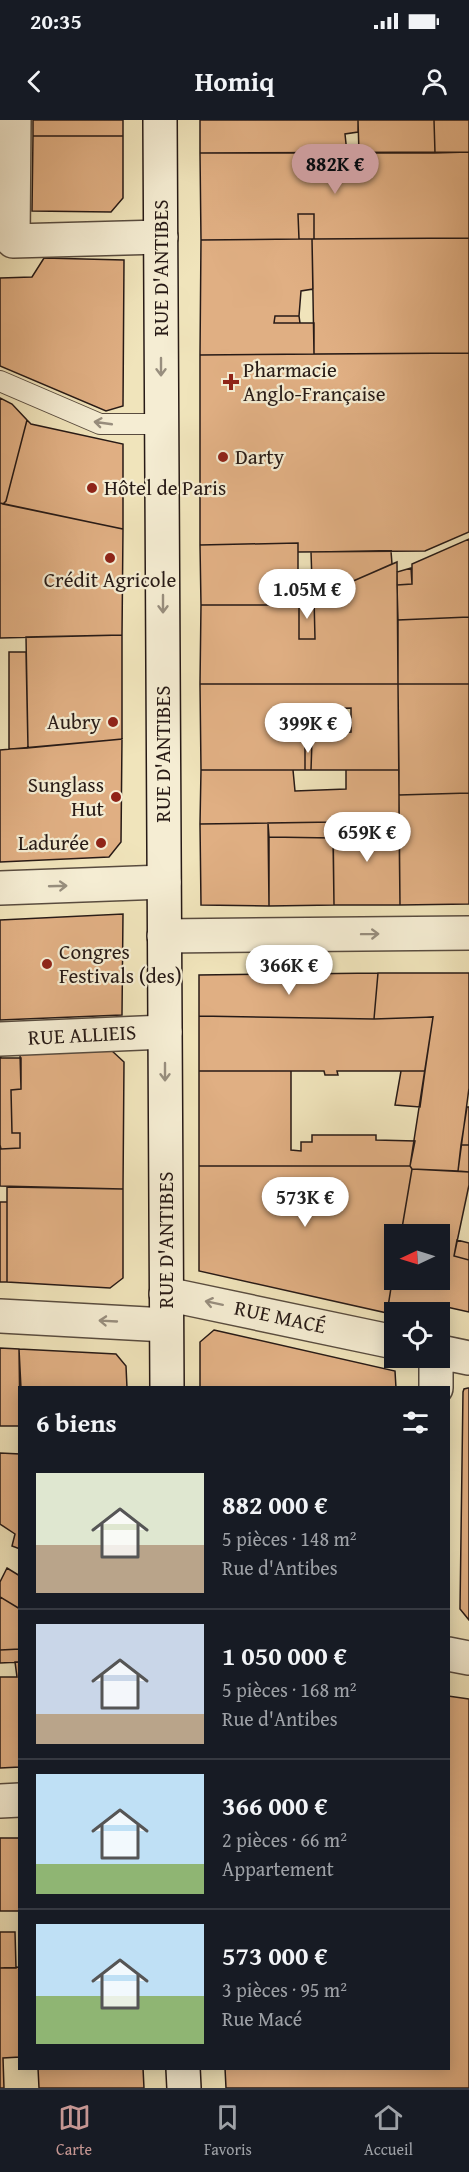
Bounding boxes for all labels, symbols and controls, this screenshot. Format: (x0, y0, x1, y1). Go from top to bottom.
text: 20:35 (30, 5, 82, 37)
text: Homiq (195, 61, 274, 101)
icon: back (18, 65, 51, 98)
icon: person (418, 65, 451, 98)
pin: 882K € (286, 144, 384, 195)
text: 882K € (306, 149, 364, 178)
street label: RUE D'ANTIBES (145, 200, 176, 336)
place label: Pharmacie Anglo-Française (243, 354, 386, 409)
one-way arrow (155, 357, 167, 377)
marker: Pharmacie Anglo-Française (224, 375, 238, 389)
one-way arrow (94, 417, 114, 428)
place label: Darty (235, 441, 285, 472)
marker: Darty (216, 450, 230, 464)
place label: Hôtel de Paris (104, 472, 226, 503)
marker: Hôtel de Paris (85, 481, 99, 495)
marker: Crédit Agricole (103, 551, 117, 565)
place label: Crédit Agricole (44, 564, 176, 595)
pin: 1.05M € (252, 569, 362, 620)
text: 1.05M € (273, 574, 341, 603)
one-way arrow (157, 594, 169, 614)
street label: RUE D'ANTIBES (147, 686, 178, 822)
pin: 399K € (259, 703, 357, 754)
place label: Aubry (47, 706, 102, 737)
text: 399K € (279, 708, 337, 737)
marker: Aubry (106, 715, 120, 729)
place label: Sunglass Hut (28, 769, 105, 824)
marker: Sunglass Hut (109, 790, 123, 804)
pin: 659K € (318, 812, 416, 863)
text: 659K € (338, 817, 396, 846)
place label: Ladurée (18, 827, 89, 858)
marker: Ladurée (94, 836, 108, 850)
one-way arrow (48, 881, 68, 892)
one-way arrow (359, 928, 379, 940)
place label: Congres Festivals (des) (59, 936, 182, 991)
pin: 366K € (240, 945, 338, 996)
text: 366K € (260, 950, 318, 979)
marker: Congres Festivals (des) (40, 957, 54, 971)
street label: RUE ALLIEIS (27, 1016, 137, 1053)
one-way arrow (159, 1062, 171, 1082)
street label: RUE D'ANTIBES (150, 1172, 181, 1308)
pin: 573K € (256, 1177, 354, 1228)
text: 573K € (276, 1182, 334, 1211)
north arrow (384, 1224, 450, 1290)
map controls (384, 1224, 450, 1368)
street label: RUE MACÉ (231, 1292, 329, 1341)
one-way arrow (205, 1297, 224, 1309)
button: locate (384, 1302, 450, 1368)
one-way arrow (98, 1315, 118, 1326)
text: 6 biens (36, 1403, 117, 1442)
icon: filters (399, 1406, 432, 1439)
text: 882 000 € (222, 1485, 328, 1524)
icon: home (84, 1497, 156, 1569)
text: 5 pièces · 148 m² (222, 1524, 357, 1553)
text: Rue d'Antibes (222, 1553, 338, 1582)
text: 1 050 000 € (222, 1636, 347, 1675)
icon: home (84, 1648, 156, 1720)
text: 5 pièces · 168 m² (222, 1675, 357, 1704)
text: Rue d'Antibes (222, 1704, 338, 1733)
text: 366 000 € (222, 1786, 328, 1825)
icon: home (84, 1798, 156, 1870)
text: 2 pièces · 66 m² (222, 1825, 347, 1854)
text: Appartement (222, 1854, 334, 1883)
text: 573 000 € (222, 1936, 328, 1975)
icon: home (84, 1948, 156, 2020)
text: 3 pièces · 95 m² (222, 1975, 347, 2004)
text: Rue Macé (222, 2004, 302, 2033)
tab: Carte (56, 2101, 92, 2161)
tab: Favoris (204, 2101, 252, 2161)
tab: Accueil (364, 2101, 413, 2161)

